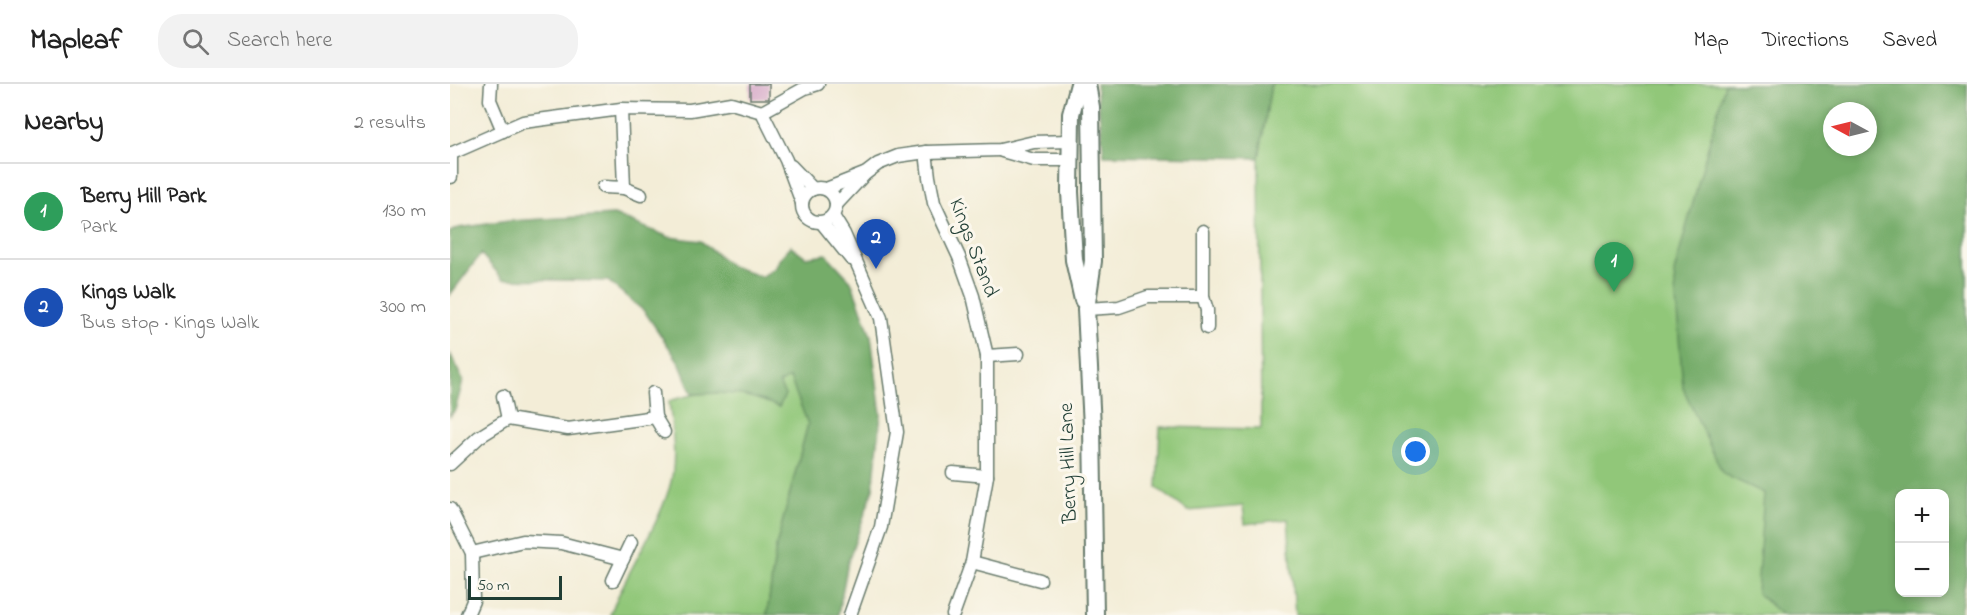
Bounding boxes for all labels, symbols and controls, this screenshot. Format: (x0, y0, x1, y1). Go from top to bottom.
search box (158, 14, 578, 68)
text: Mapleaf (30, 21, 122, 62)
icon: search (179, 25, 212, 58)
text: Search here (227, 25, 332, 57)
text: Map (1693, 26, 1729, 56)
text: Directions (1762, 26, 1849, 56)
text: Saved (1882, 26, 1937, 56)
north arrow (1823, 102, 1877, 156)
text: Nearby (24, 104, 103, 142)
text: 2 results (354, 109, 426, 138)
text: Berry Hill Park (81, 181, 206, 213)
street label: Kings Stand (939, 194, 1006, 303)
text: 1 (40, 197, 47, 226)
text: 130 m (382, 197, 426, 226)
text: Park (81, 213, 117, 242)
pin: 2 (856, 220, 896, 269)
pin: 1 (1594, 242, 1634, 292)
text: Kings Walk (81, 277, 175, 309)
text: 2 (39, 293, 48, 322)
text: 300 m (380, 293, 426, 322)
text: Bus stop · Kings Walk (81, 309, 259, 338)
street label: Berry Hill Lane (1052, 402, 1088, 525)
your location (1401, 437, 1430, 466)
map controls (1895, 489, 1949, 597)
button: + (1895, 489, 1949, 543)
button: − (1895, 543, 1949, 597)
scale bar (468, 573, 562, 600)
text: 50 m (477, 574, 509, 598)

